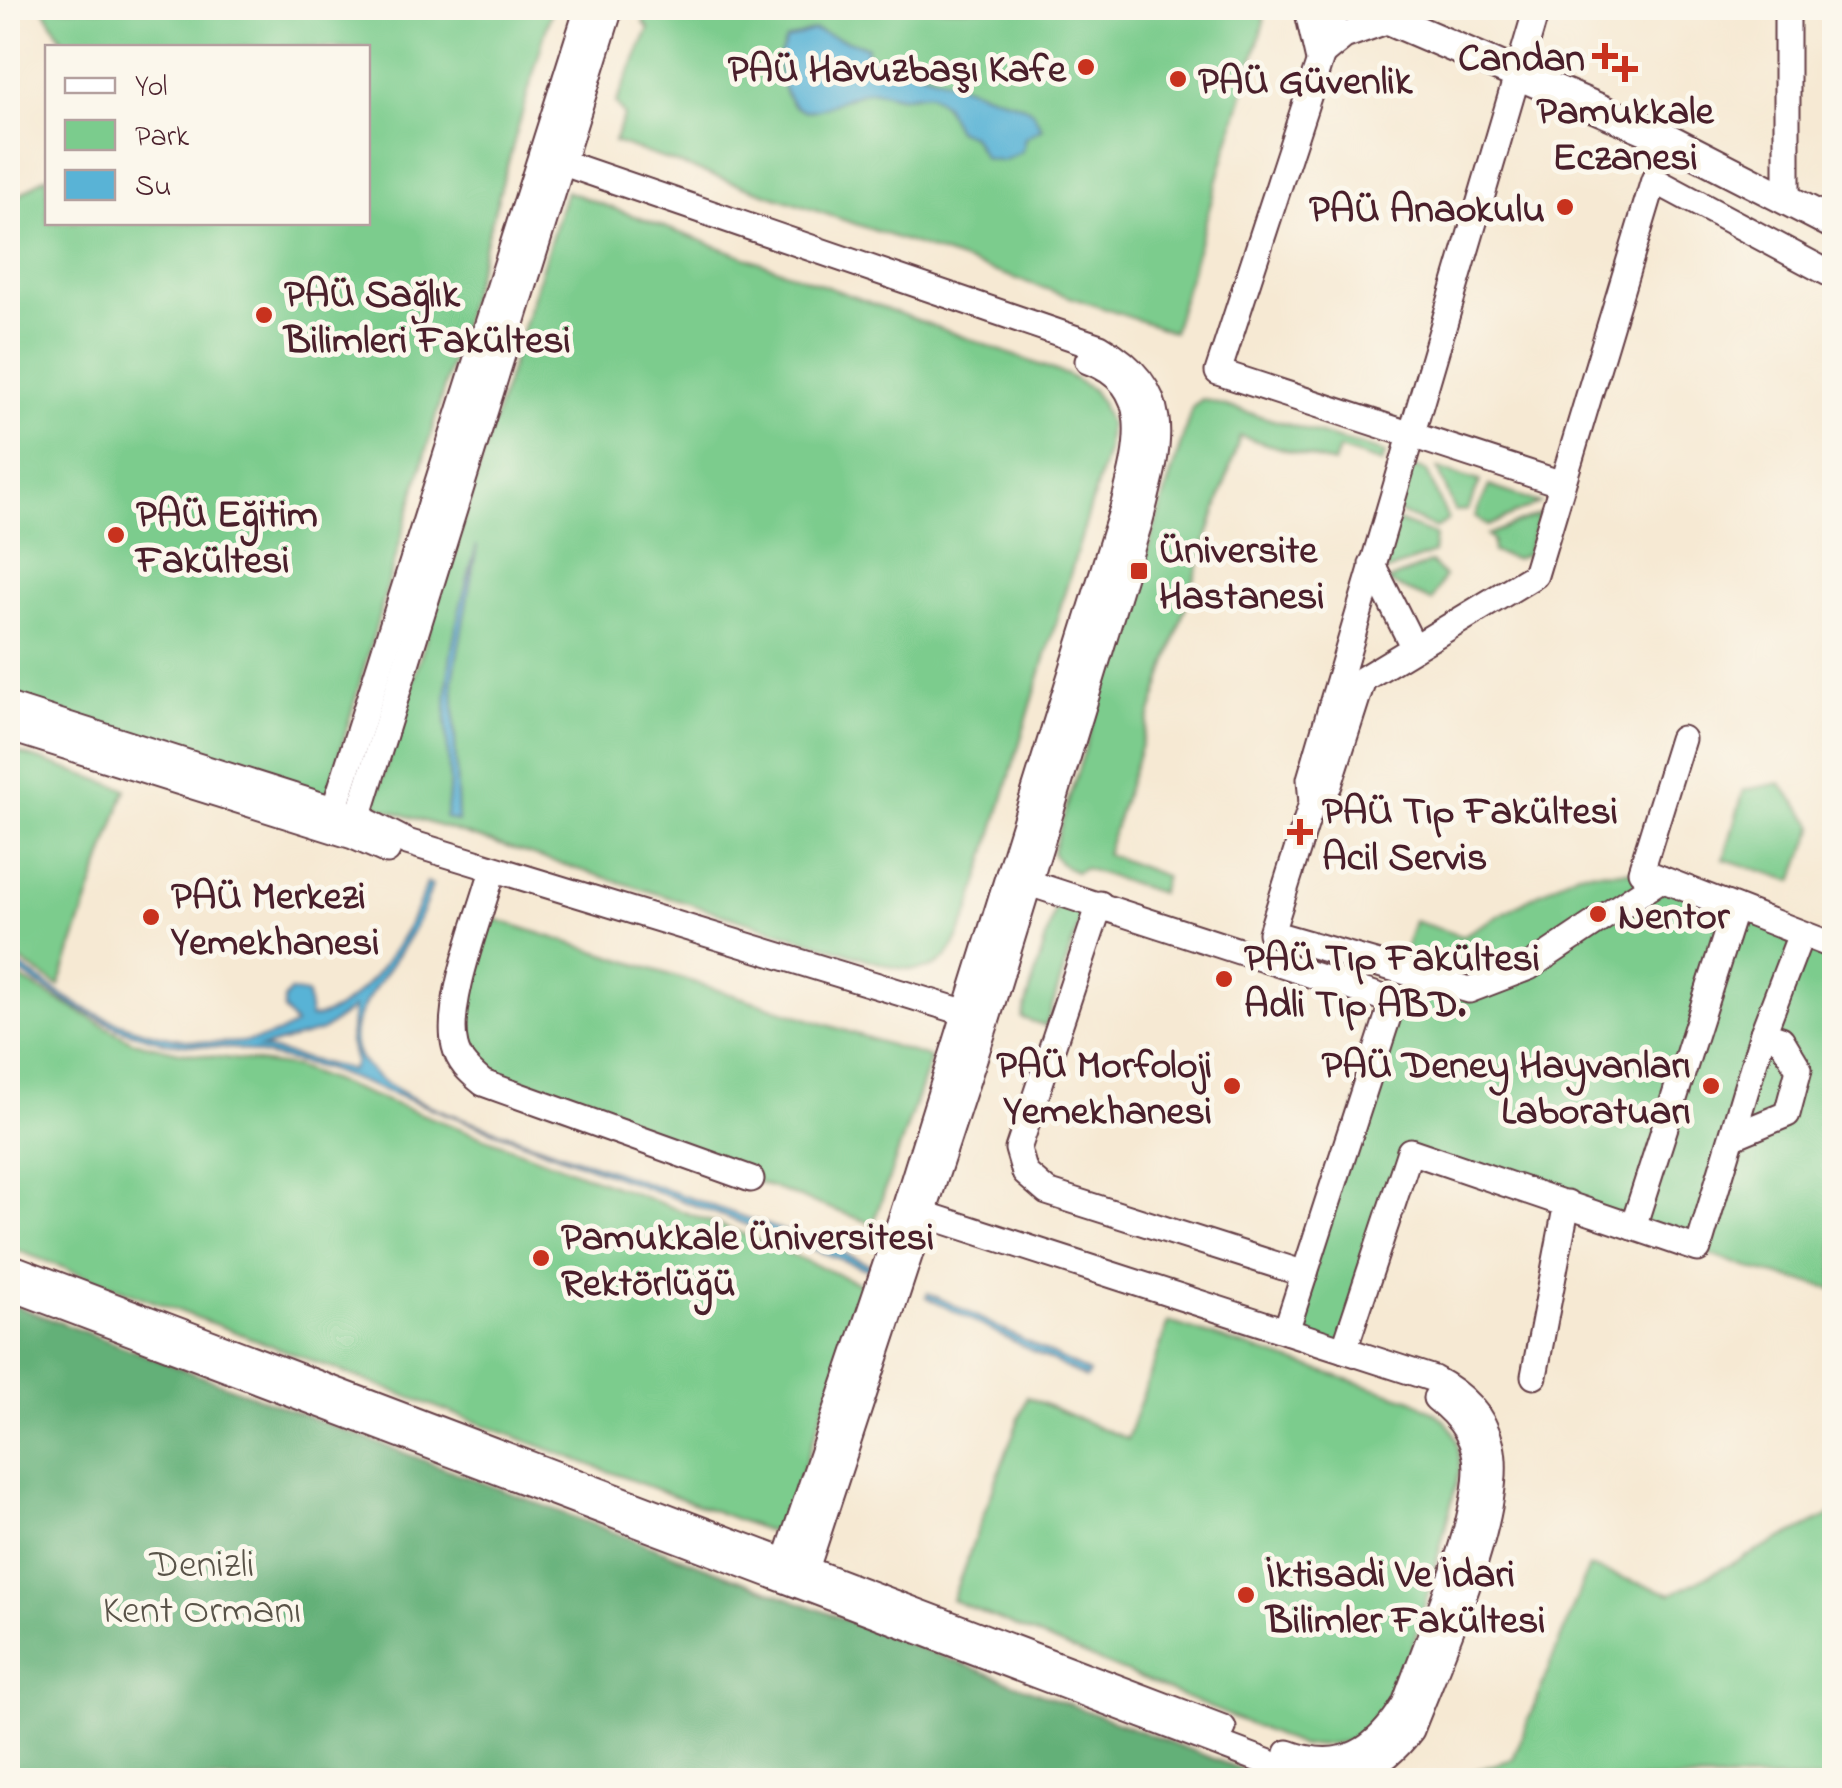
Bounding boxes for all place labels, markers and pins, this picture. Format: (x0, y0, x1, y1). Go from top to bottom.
place label: Candan (1458, 31, 1585, 90)
place label: PAÜ Havuzbaşı Kafe (728, 42, 1067, 101)
marker: Candan (1594, 45, 1616, 67)
place label: PAÜ Güvenlik (1198, 54, 1414, 113)
marker: PAÜ Havuzbaşı Kafe (1075, 56, 1097, 78)
marker: Pamukkale Eczanesi (1614, 58, 1636, 80)
marker: PAÜ Güvenlik (1167, 68, 1189, 90)
place label: Pamukkale Eczanesi (1536, 84, 1715, 189)
place label: PAÜ Anaokulu (1309, 182, 1545, 241)
marker: PAÜ Anaokulu (1554, 196, 1576, 218)
place label: PAÜ Sağlık Bilimleri Fakültesi (282, 267, 571, 372)
marker: PAÜ Sağlık Bilimleri Fakültesi (253, 304, 275, 326)
place label: PAÜ Eğitim Fakültesi (134, 487, 318, 592)
place label: Üniversite Hastanesi (1159, 523, 1324, 628)
marker: PAÜ Eğitim Fakültesi (105, 524, 127, 546)
marker: Üniversite Hastanesi (1128, 560, 1150, 582)
place label: PAÜ Tıp Fakültesi Acil Servis (1322, 784, 1618, 889)
marker: PAÜ Tıp Fakültesi Acil Servis (1287, 819, 1313, 845)
place label: PAÜ Merkezi Yemekhanesi (170, 869, 380, 974)
place label: Nentor (1618, 889, 1731, 948)
marker: Nentor (1587, 903, 1609, 925)
marker: PAÜ Merkezi Yemekhanesi (140, 906, 162, 928)
place label: PAÜ Tıp Fakültesi Adli Tıp ABD. (1244, 931, 1540, 1036)
marker: PAÜ Tıp Fakültesi Adli Tıp ABD. (1213, 968, 1235, 990)
place label: PAÜ Morfoloji Yemekhanesi (996, 1038, 1212, 1143)
place label: PAÜ Deney Hayvanları Laboratuarı (1321, 1038, 1691, 1143)
marker: PAÜ Morfoloji Yemekhanesi (1221, 1075, 1243, 1097)
marker: PAÜ Deney Hayvanları Laboratuarı (1700, 1075, 1722, 1097)
place label: Pamukkale Üniversitesi Rektörlüğü (561, 1210, 934, 1316)
marker: Pamukkale Üniversitesi Rektörlüğü (530, 1247, 552, 1269)
place label: İktisadi Ve İdari Bilimler Fakültesi (1264, 1547, 1546, 1652)
marker: İktisadi Ve İdari Bilimler Fakültesi (1235, 1584, 1257, 1606)

